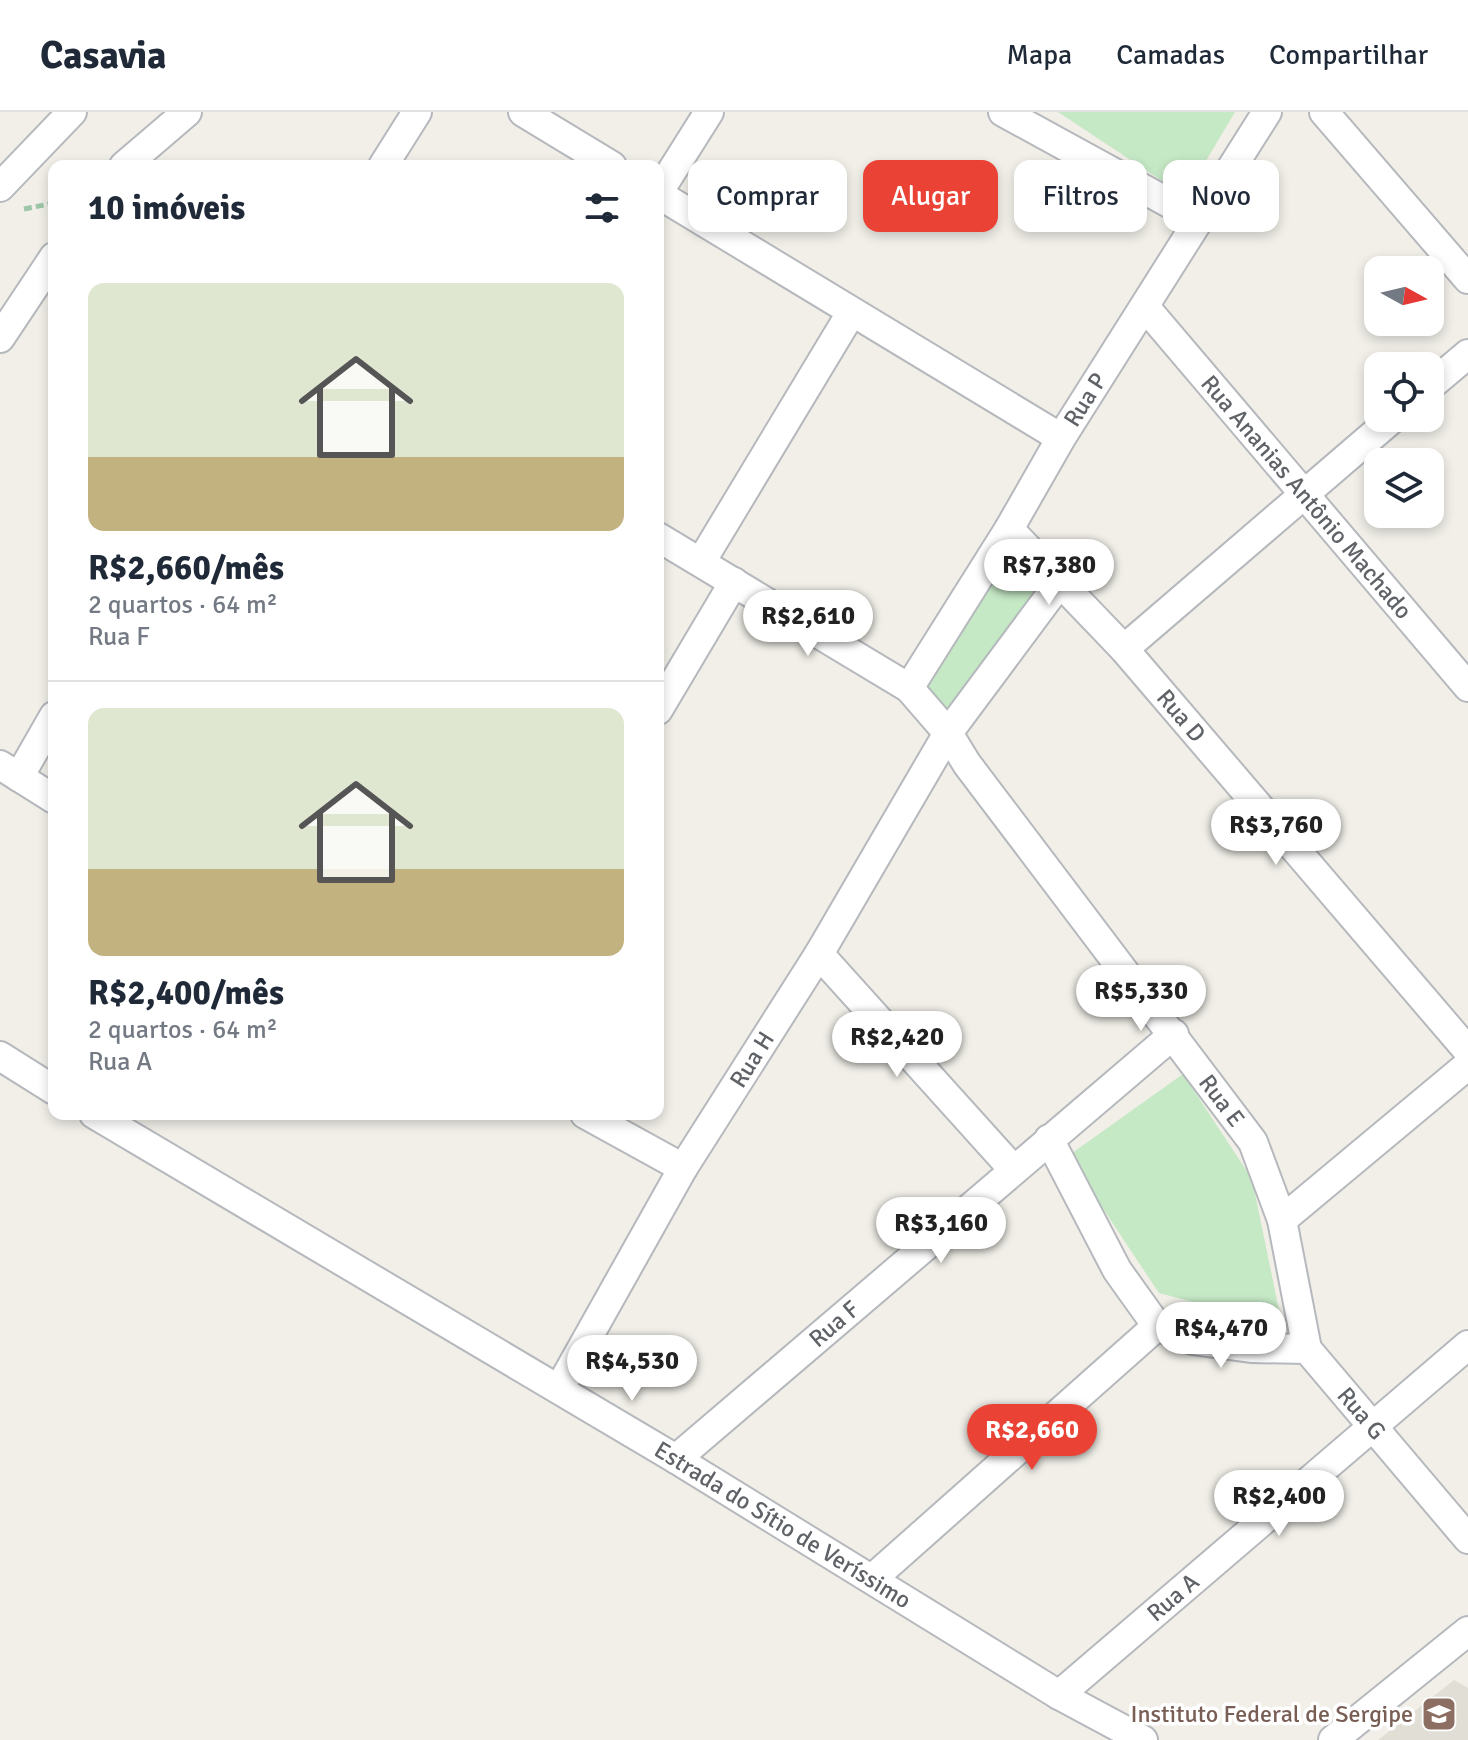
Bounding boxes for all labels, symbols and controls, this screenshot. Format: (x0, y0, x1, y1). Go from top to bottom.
text: Casavia (40, 32, 167, 79)
text: Mapa (1006, 38, 1072, 72)
text: Camadas (1116, 38, 1225, 72)
text: Compartilhar (1269, 38, 1428, 72)
chip: Comprar (688, 160, 847, 232)
chip: Alugar (863, 160, 998, 232)
chip: Filtros (1014, 160, 1147, 232)
chip: Novo (1163, 160, 1279, 232)
icon: filters (580, 186, 624, 230)
text: 10 imóveis (88, 187, 245, 229)
north arrow (1364, 256, 1444, 336)
map controls (1364, 256, 1444, 528)
icon: home (284, 335, 428, 479)
button: locate (1364, 352, 1444, 432)
street label: Rua P (1057, 367, 1113, 432)
street label: Rua Ananias Antônio Machado (1194, 369, 1419, 625)
button: layers (1364, 448, 1444, 528)
pin: R$7,380 (975, 539, 1123, 607)
text: R$2,660/mês (88, 547, 284, 589)
text: R$7,380 (1002, 549, 1096, 581)
text: 2 quartos · 64 m² (88, 589, 278, 621)
pin: R$2,610 (734, 590, 882, 658)
text: R$2,610 (761, 600, 855, 632)
text: Rua F (88, 621, 150, 653)
street label: Rua D (1150, 683, 1212, 748)
icon: home (284, 760, 428, 904)
pin: R$3,760 (1202, 799, 1350, 867)
text: R$3,760 (1229, 809, 1323, 841)
pin: R$5,330 (1067, 965, 1215, 1033)
text: R$2,400/mês (88, 972, 284, 1014)
text: R$5,330 (1094, 975, 1188, 1007)
pin: R$2,420 (823, 1011, 971, 1079)
text: 2 quartos · 64 m² (88, 1014, 278, 1046)
text: R$2,420 (850, 1021, 944, 1053)
street label: Rua H (723, 1026, 781, 1093)
text: Rua A (88, 1046, 152, 1078)
street label: Rua E (1192, 1069, 1251, 1133)
pin: R$3,160 (867, 1197, 1015, 1265)
text: R$3,160 (894, 1207, 988, 1239)
street label: Rua F (803, 1294, 866, 1354)
pin: R$4,470 (1147, 1302, 1295, 1370)
text: R$4,470 (1174, 1312, 1268, 1344)
pin: R$4,530 (558, 1335, 706, 1403)
text: R$4,530 (585, 1345, 679, 1377)
street label: Rua G (1331, 1381, 1392, 1446)
pin: R$2,660 (958, 1404, 1106, 1472)
text: R$2,660 (985, 1414, 1079, 1446)
street label: Estrada do Sítio de Veríssimo (649, 1435, 917, 1615)
pin: R$2,400 (1205, 1470, 1353, 1538)
text: R$2,400 (1232, 1480, 1326, 1512)
street label: Rua A (1141, 1567, 1205, 1628)
school or university icon: Instituto Federal de Sergipe (1420, 1695, 1458, 1733)
place label: Instituto Federal de Sergipe (1130, 1699, 1413, 1729)

